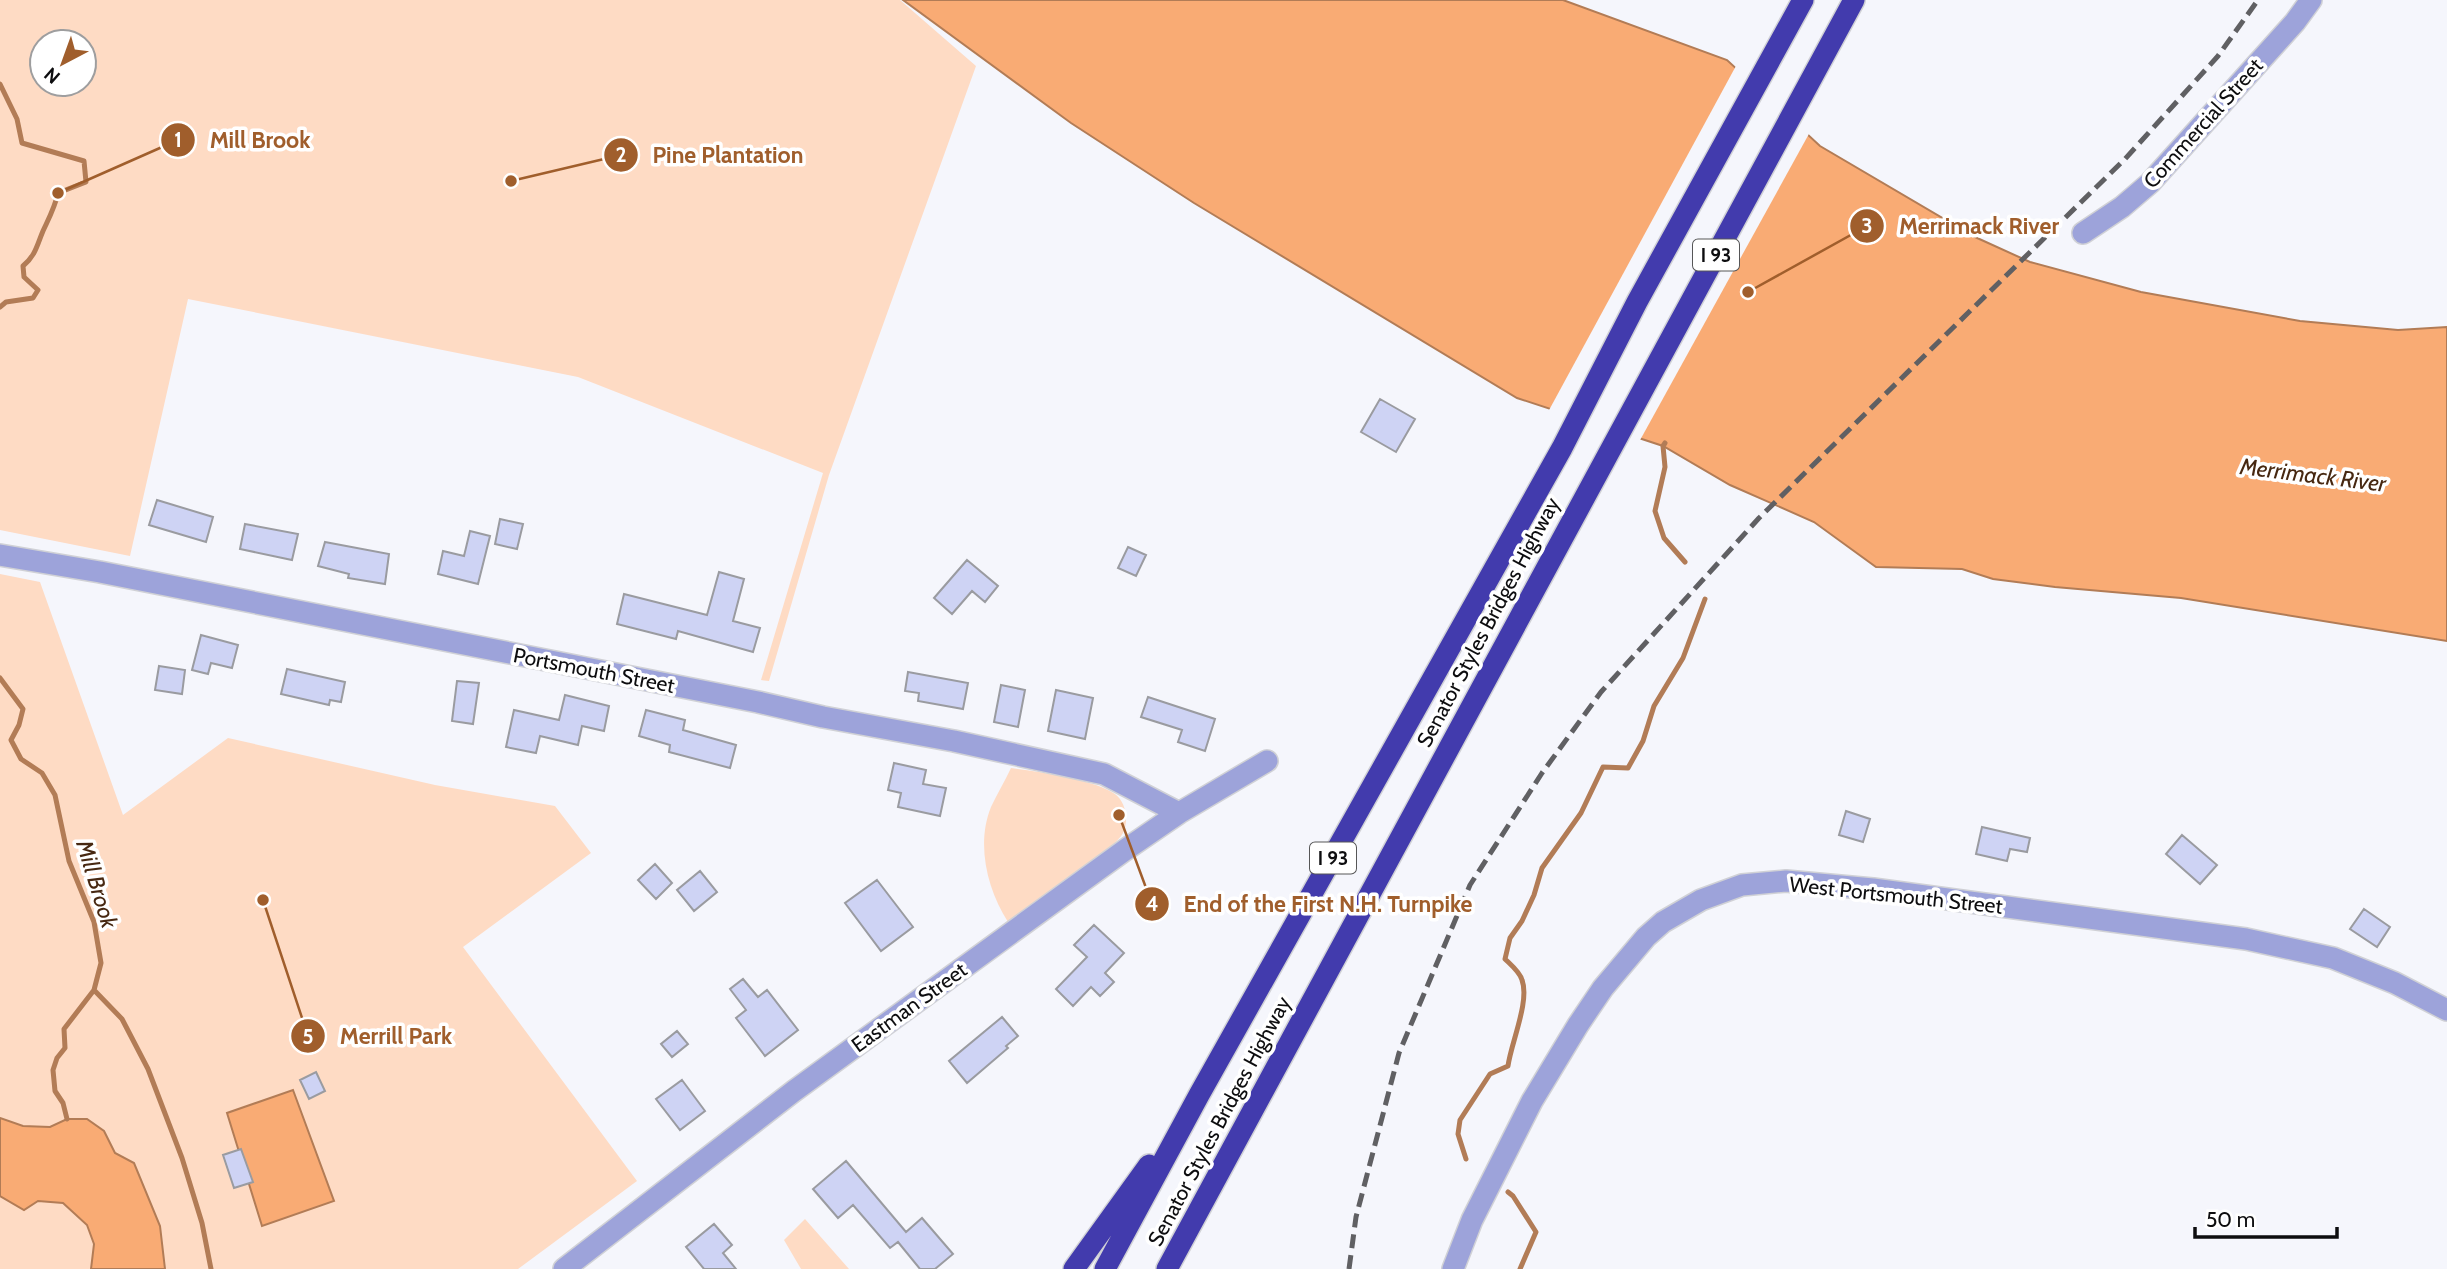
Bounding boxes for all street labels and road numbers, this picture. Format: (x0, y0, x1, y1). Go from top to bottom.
street label: Commercial Street (2138, 53, 2268, 193)
road number: I 93 (1693, 240, 1739, 270)
street label: Senator Styles Bridges Highway (1411, 493, 1565, 751)
street label: Portsmouth Street (511, 642, 677, 698)
road number: I 93 (1310, 842, 1356, 874)
street label: West Portsmouth Street (1788, 871, 2004, 919)
street label: Eastman Street (846, 957, 972, 1057)
street label: Senator Styles Bridges Highway (1142, 992, 1296, 1250)

